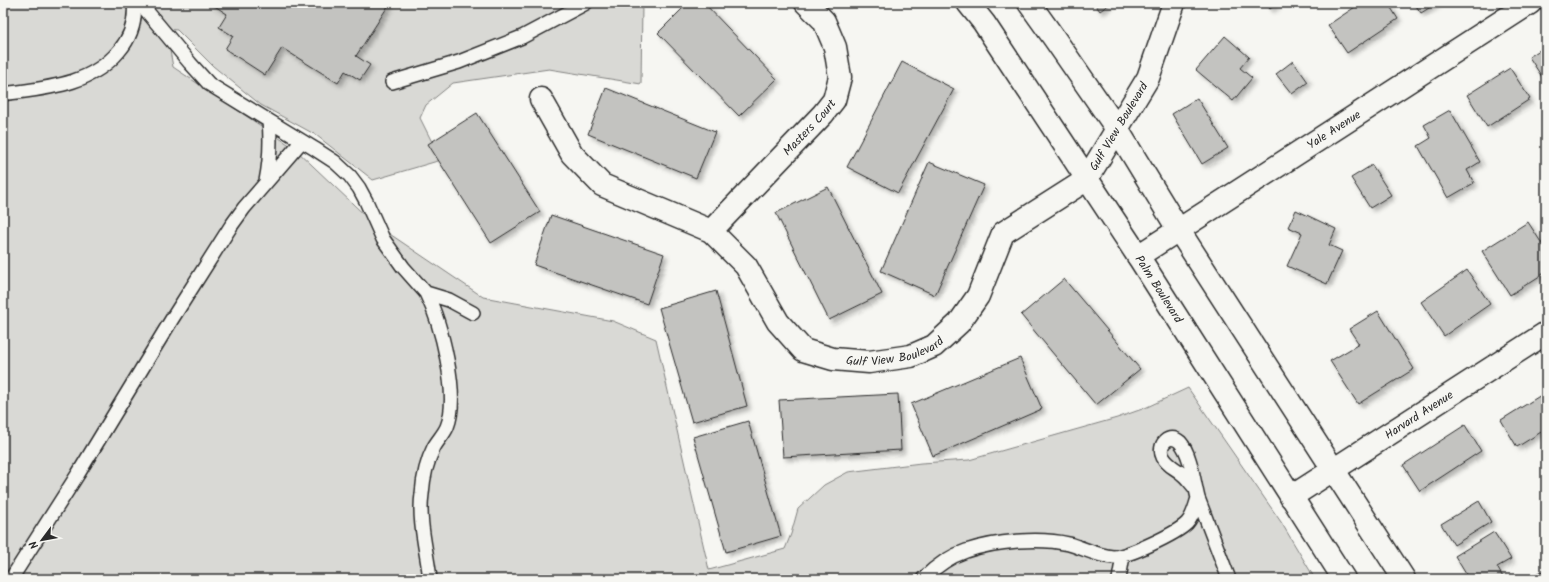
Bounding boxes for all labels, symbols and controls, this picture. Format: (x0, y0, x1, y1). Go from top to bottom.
street label: Gulf View Boulevard (1085, 78, 1154, 175)
street label: Masters Court (779, 95, 841, 160)
street label: Yale Avenue (1303, 105, 1365, 155)
street label: Palm Boulevard (1130, 251, 1188, 328)
street label: Gulf View Boulevard (845, 332, 949, 372)
street label: Harvard Avenue (1381, 386, 1458, 444)
north arrow (22, 520, 62, 560)
text: N (25, 537, 44, 552)

